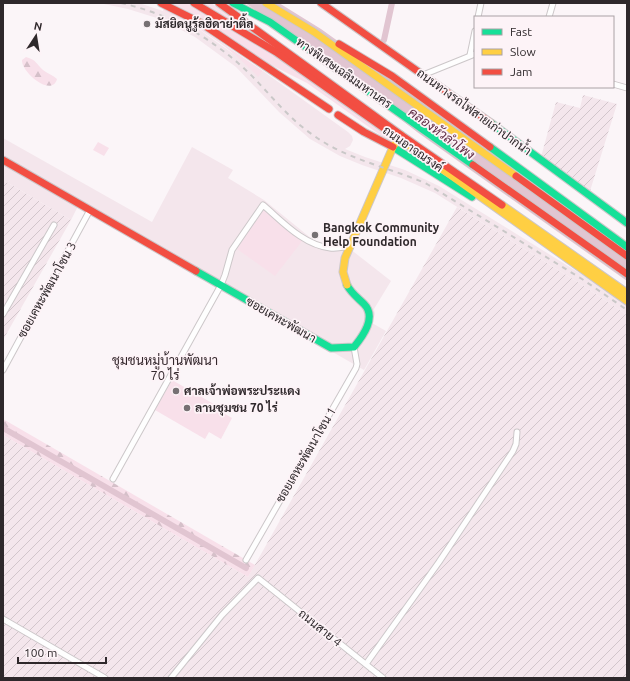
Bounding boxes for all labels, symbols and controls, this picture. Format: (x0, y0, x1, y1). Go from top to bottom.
place label: มัสยิดนูรู้ลฮิดาย่าติ้ล (155, 13, 254, 32)
north arrow (16, 16, 56, 56)
legend (474, 16, 614, 88)
text: N (33, 19, 43, 33)
marker: มัสยิดนูรู้ลฮิดาย่าติ้ล (142, 19, 152, 29)
text: Fast (510, 25, 532, 38)
street label: ทางพิเศษเฉลิมมหานคร (294, 35, 395, 111)
text: Slow (510, 45, 536, 58)
street label: ถนนทางรถไฟสายเก่าปากน้ำ (415, 63, 536, 157)
text: Jam (510, 65, 532, 78)
water label: คลองหัวลำโพง (406, 104, 478, 162)
street label: ถนนอาจณรงค์ (381, 122, 446, 174)
place label: Bangkok Community Help Foundation (323, 221, 440, 248)
marker: Bangkok Community Help Foundation (310, 230, 320, 240)
street label: ซอยเคหะพัฒนาโซน 3 (14, 239, 78, 340)
street label: ซอยเคหะพัฒนา (244, 294, 318, 345)
district label: ชุมชนหมู่บ้านพัฒนา 70 ไร่ (112, 351, 218, 382)
place label: ศาลเจ้าพ่อพระประแดง (184, 383, 301, 397)
marker: ศาลเจ้าพ่อพระประแดง (171, 386, 181, 396)
place label: ลานชุมชน 70 ไร่ (195, 400, 278, 416)
marker: ลานชุมชน 70 ไร่ (182, 403, 192, 413)
street label: ซอยเคหะพัฒนาโซน 1 (272, 404, 338, 505)
street label: ถนนสาย 4 (296, 606, 345, 649)
scale bar (18, 639, 106, 665)
text: 100 m (24, 646, 57, 659)

